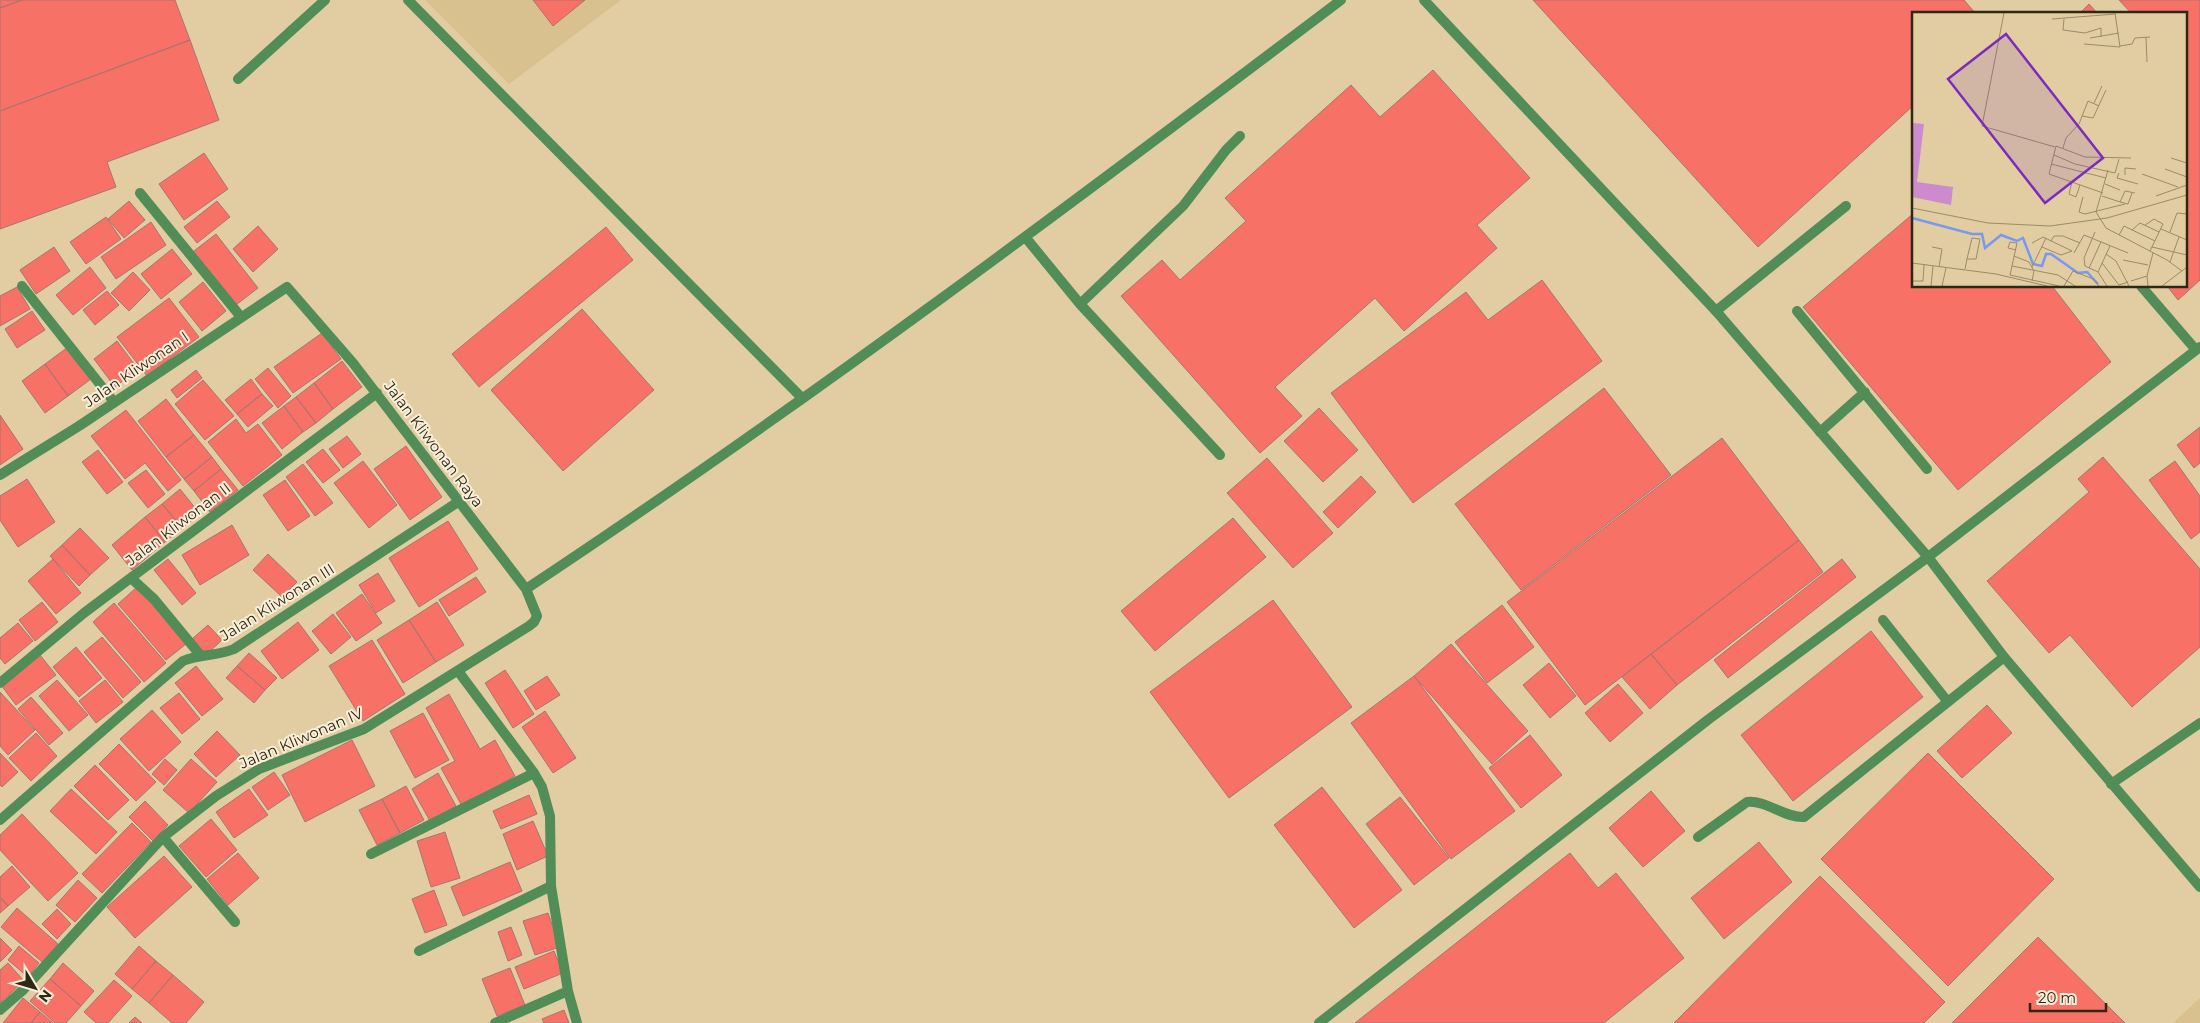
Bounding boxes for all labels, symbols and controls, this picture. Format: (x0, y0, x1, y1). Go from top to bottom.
inset map (1912, 12, 2188, 288)
street label: Jalan Kliwonan I (79, 327, 192, 412)
street label: Jalan Kliwonan Raya (380, 376, 488, 511)
street label: Jalan Kliwonan II (121, 478, 234, 570)
street label: Jalan Kliwonan III (216, 559, 338, 645)
street label: Jalan Kliwonan IV (235, 703, 366, 773)
north arrow (10, 963, 60, 1013)
scale bar (2030, 980, 2106, 1012)
text: N (35, 986, 56, 1006)
text: 20 m (2038, 988, 2076, 1007)

